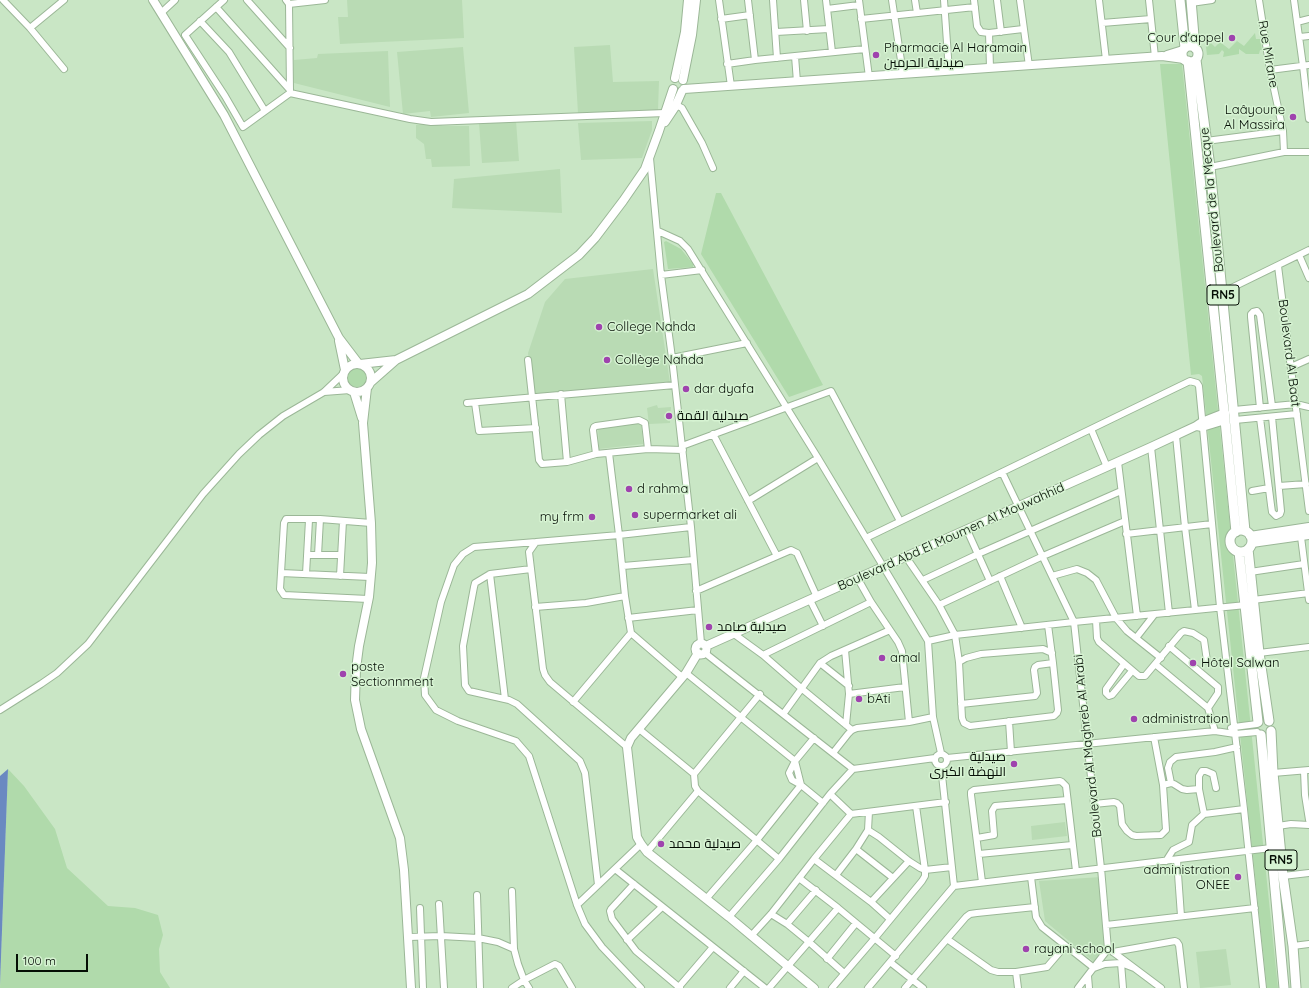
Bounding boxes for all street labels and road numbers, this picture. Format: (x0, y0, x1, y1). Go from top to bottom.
street label: Rue Mirane (1254, 19, 1282, 89)
street label: Boulevard de la Mecque (1197, 127, 1227, 273)
road number: RN5 (1207, 285, 1239, 305)
street label: Boulevard Al Baat (1275, 298, 1303, 408)
street label: Boulevard Abd El Moumen Al Mouwahhid (835, 480, 1067, 594)
street label: Boulevard Al Maghreb Al Arabi (1071, 654, 1105, 838)
road number: RN5 (1265, 850, 1297, 870)

